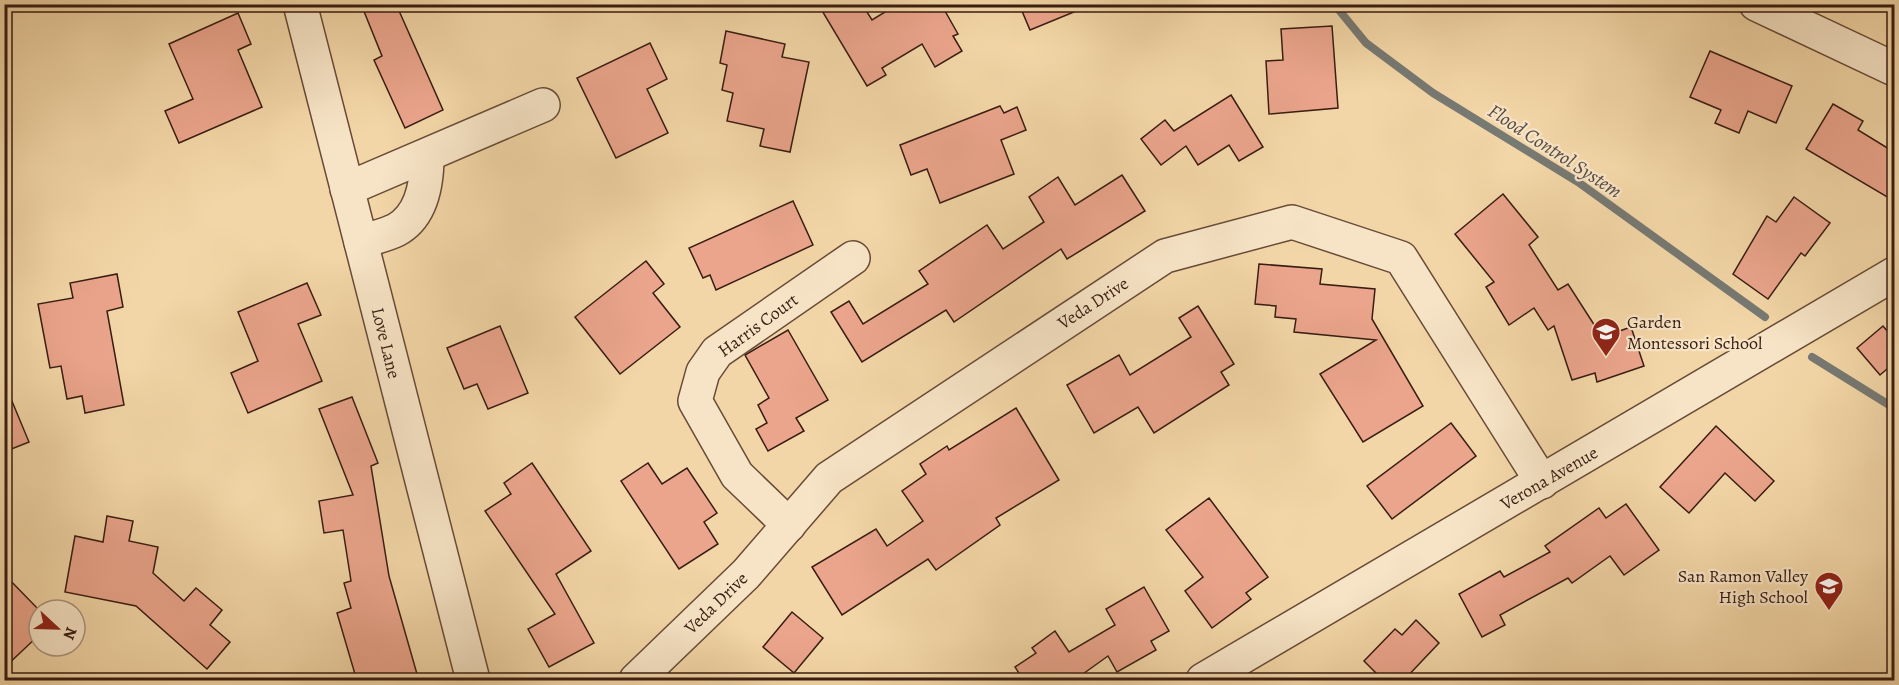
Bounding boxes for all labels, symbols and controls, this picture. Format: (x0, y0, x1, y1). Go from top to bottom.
water label: Flood Control System (1483, 97, 1627, 205)
street label: Veda Drive (1052, 271, 1133, 335)
street label: Harris Court (713, 288, 803, 362)
street label: Love Lane (366, 305, 406, 381)
place label: Garden Montessori School (1627, 310, 1763, 355)
school or university icon: Garden Montessori School (1590, 316, 1622, 358)
street label: Verona Avenue (1495, 440, 1602, 516)
place label: San Ramon Valley High School (1678, 564, 1809, 609)
street label: Veda Drive (678, 567, 753, 640)
school or university icon: San Ramon Valley High School (1813, 570, 1845, 612)
north arrow (27, 598, 87, 658)
text: N (57, 624, 82, 643)

